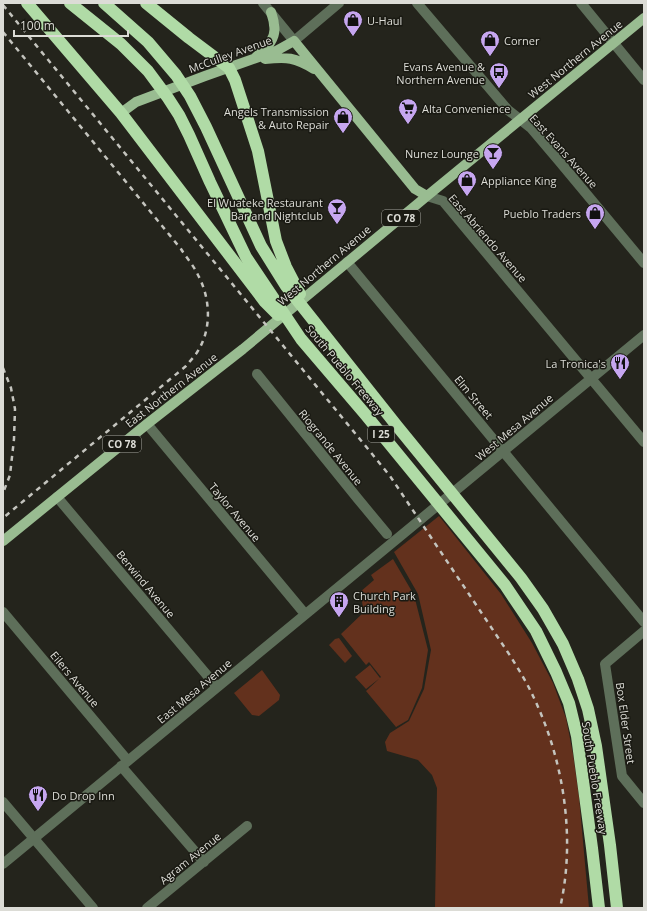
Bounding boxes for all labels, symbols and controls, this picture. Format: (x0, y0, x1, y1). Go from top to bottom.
shop icon: U-Haul (342, 9, 364, 37)
scale bar (14, 12, 128, 38)
place label: U-Haul (367, 13, 402, 28)
street label: West Northern Avenue (525, 16, 625, 102)
text: 100 m (20, 17, 55, 34)
shop icon: Corner (479, 29, 501, 57)
street label: McCulley Avenue (186, 32, 274, 76)
place label: Corner (504, 33, 540, 48)
place label: Evans Avenue & Northern Avenue (396, 59, 485, 87)
bus stop icon: Evans Avenue & Northern Avenue (488, 61, 510, 89)
supermarket icon: Alta Convenience (397, 97, 419, 125)
place label: Alta Convenience (422, 101, 510, 116)
place label: Angels Transmission & Auto Repair (224, 104, 329, 132)
shop icon: Angels Transmission & Auto Repair (332, 106, 354, 134)
street label: East Evans Avenue (527, 111, 601, 191)
bar icon: Nunez Lounge (482, 142, 504, 170)
place label: Nunez Lounge (405, 146, 479, 161)
shop icon: Appliance King (456, 169, 478, 197)
place label: Appliance King (481, 173, 556, 188)
street label: East Abriendo Avenue (445, 191, 531, 285)
place label: El Wuateke Restaurant Bar and Nightclub (207, 195, 323, 223)
bar icon: El Wuateke Restaurant Bar and Nightclub (326, 197, 348, 225)
shop icon: Pueblo Traders (584, 202, 606, 230)
place label: Pueblo Traders (503, 206, 581, 221)
road number: CO 78 (382, 210, 420, 226)
street label: West Northern Avenue (274, 222, 374, 308)
street label: South Pueblo Freeway (303, 321, 388, 419)
street label: East Northern Avenue (122, 349, 220, 431)
restaurant icon: La Tronica's (609, 352, 631, 380)
place label: La Tronica's (546, 356, 606, 371)
street label: Elm Street (451, 372, 497, 422)
street label: West Mesa Avenue (472, 390, 556, 464)
street label: Riogrande Avenue (296, 406, 366, 488)
road number: I 25 (368, 426, 394, 442)
road number: CO 78 (103, 436, 141, 452)
street label: Taylor Avenue (206, 479, 264, 545)
street label: Berwind Avenue (113, 547, 179, 621)
place label: Church Park Building (353, 588, 416, 616)
building icon: Church Park Building (328, 590, 350, 618)
street label: Eilers Avenue (47, 648, 103, 710)
street label: East Mesa Avenue (154, 655, 234, 727)
street label: Box Elder Street (613, 681, 639, 765)
street label: South Pueblo Freeway (579, 720, 611, 836)
restaurant icon: Do Drop Inn (27, 784, 49, 812)
place label: Do Drop Inn (52, 788, 115, 803)
street label: Agram Avenue (156, 829, 224, 887)

